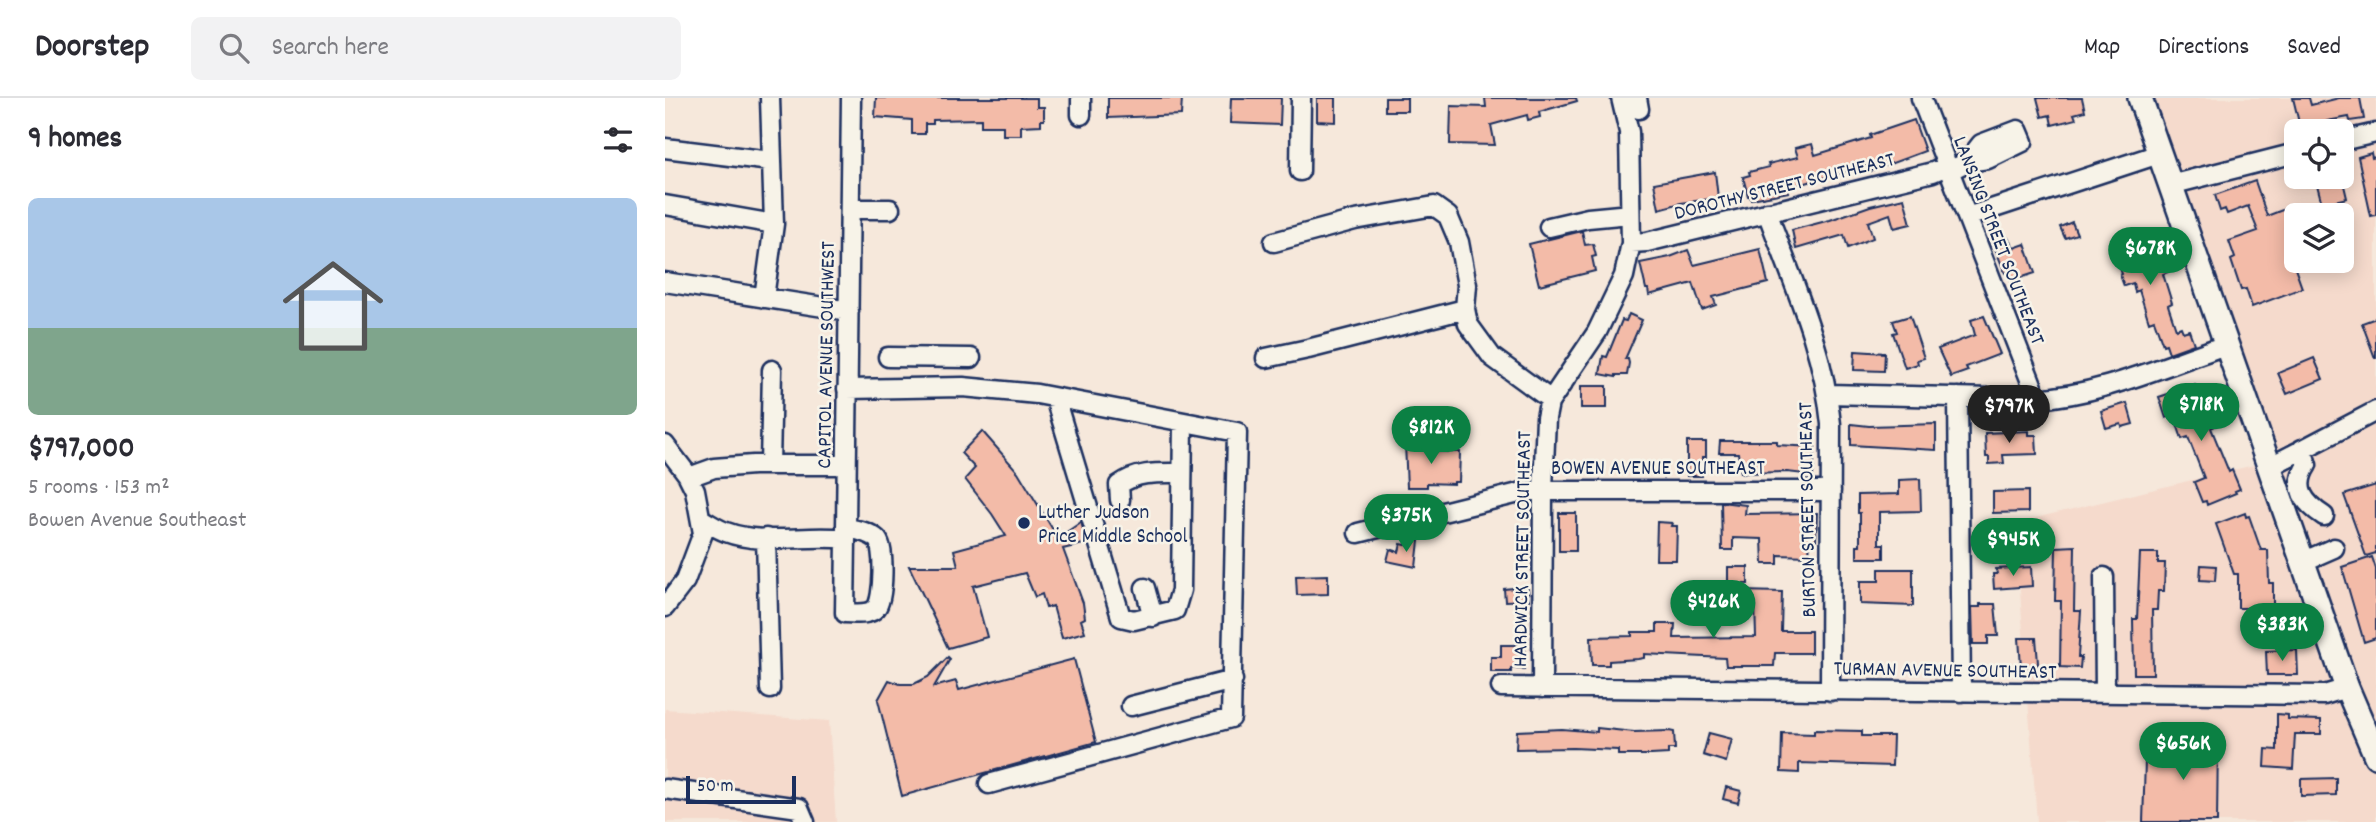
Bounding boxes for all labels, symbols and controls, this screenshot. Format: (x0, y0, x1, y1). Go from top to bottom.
search box (191, 17, 681, 80)
text: Doorstep (35, 25, 149, 72)
icon: search (215, 29, 253, 67)
text: Search here (271, 30, 389, 67)
text: Map (2084, 31, 2120, 65)
text: Directions (2158, 31, 2249, 65)
text: Saved (2287, 31, 2341, 65)
text: 9 homes (28, 119, 122, 162)
map controls (2284, 119, 2354, 273)
button: locate (2284, 119, 2354, 189)
icon: filters (599, 121, 637, 159)
street label: LANSING STREET SOUTHEAST (1944, 132, 2051, 350)
street label: DOROTHY STREET SOUTHEAST (1671, 146, 1899, 230)
button: layers (2284, 203, 2354, 273)
pin: $678K (2101, 228, 2199, 287)
text: $678K (2124, 233, 2176, 266)
street label: CAPITOL AVENUE SOUTHWEST (811, 240, 845, 469)
icon: home (270, 243, 396, 369)
pin: $718K (2152, 384, 2250, 443)
pin: $797K (1960, 386, 2058, 445)
text: $718K (2178, 389, 2224, 422)
text: $797K (1984, 391, 2034, 424)
street label: BURTON STREET SOUTHEAST (1792, 401, 1826, 618)
pin: $812K (1382, 406, 1480, 466)
text: $812K (1408, 412, 1454, 445)
text: $797,000 (28, 429, 135, 472)
street label: HARDWICK STREET SOUTHEAST (1507, 430, 1541, 667)
street label: BOWEN AVENUE SOUTHEAST (1551, 455, 1766, 485)
text: 5 rooms · 153 m² (28, 472, 170, 505)
pin: $375K (1357, 494, 1455, 554)
place label: Luther Judson Price Middle School (1038, 499, 1188, 553)
text: $375K (1380, 500, 1432, 533)
text: Bowen Avenue Southeast (28, 505, 247, 538)
marker: Luther Judson Price Middle School (1016, 515, 1032, 531)
pin: $945K (1964, 518, 2062, 578)
text: $945K (1986, 524, 2040, 557)
pin: $426K (1664, 580, 1762, 640)
text: $426K (1686, 586, 1740, 619)
pin: $383K (2233, 603, 2331, 663)
text: $383K (2256, 609, 2308, 642)
street label: TURMAN AVENUE SOUTHEAST (1833, 655, 2057, 689)
pin: $656K (2134, 722, 2232, 782)
text: $656K (2155, 728, 2211, 761)
scale bar (686, 773, 796, 805)
text: 50 m (697, 774, 734, 801)

